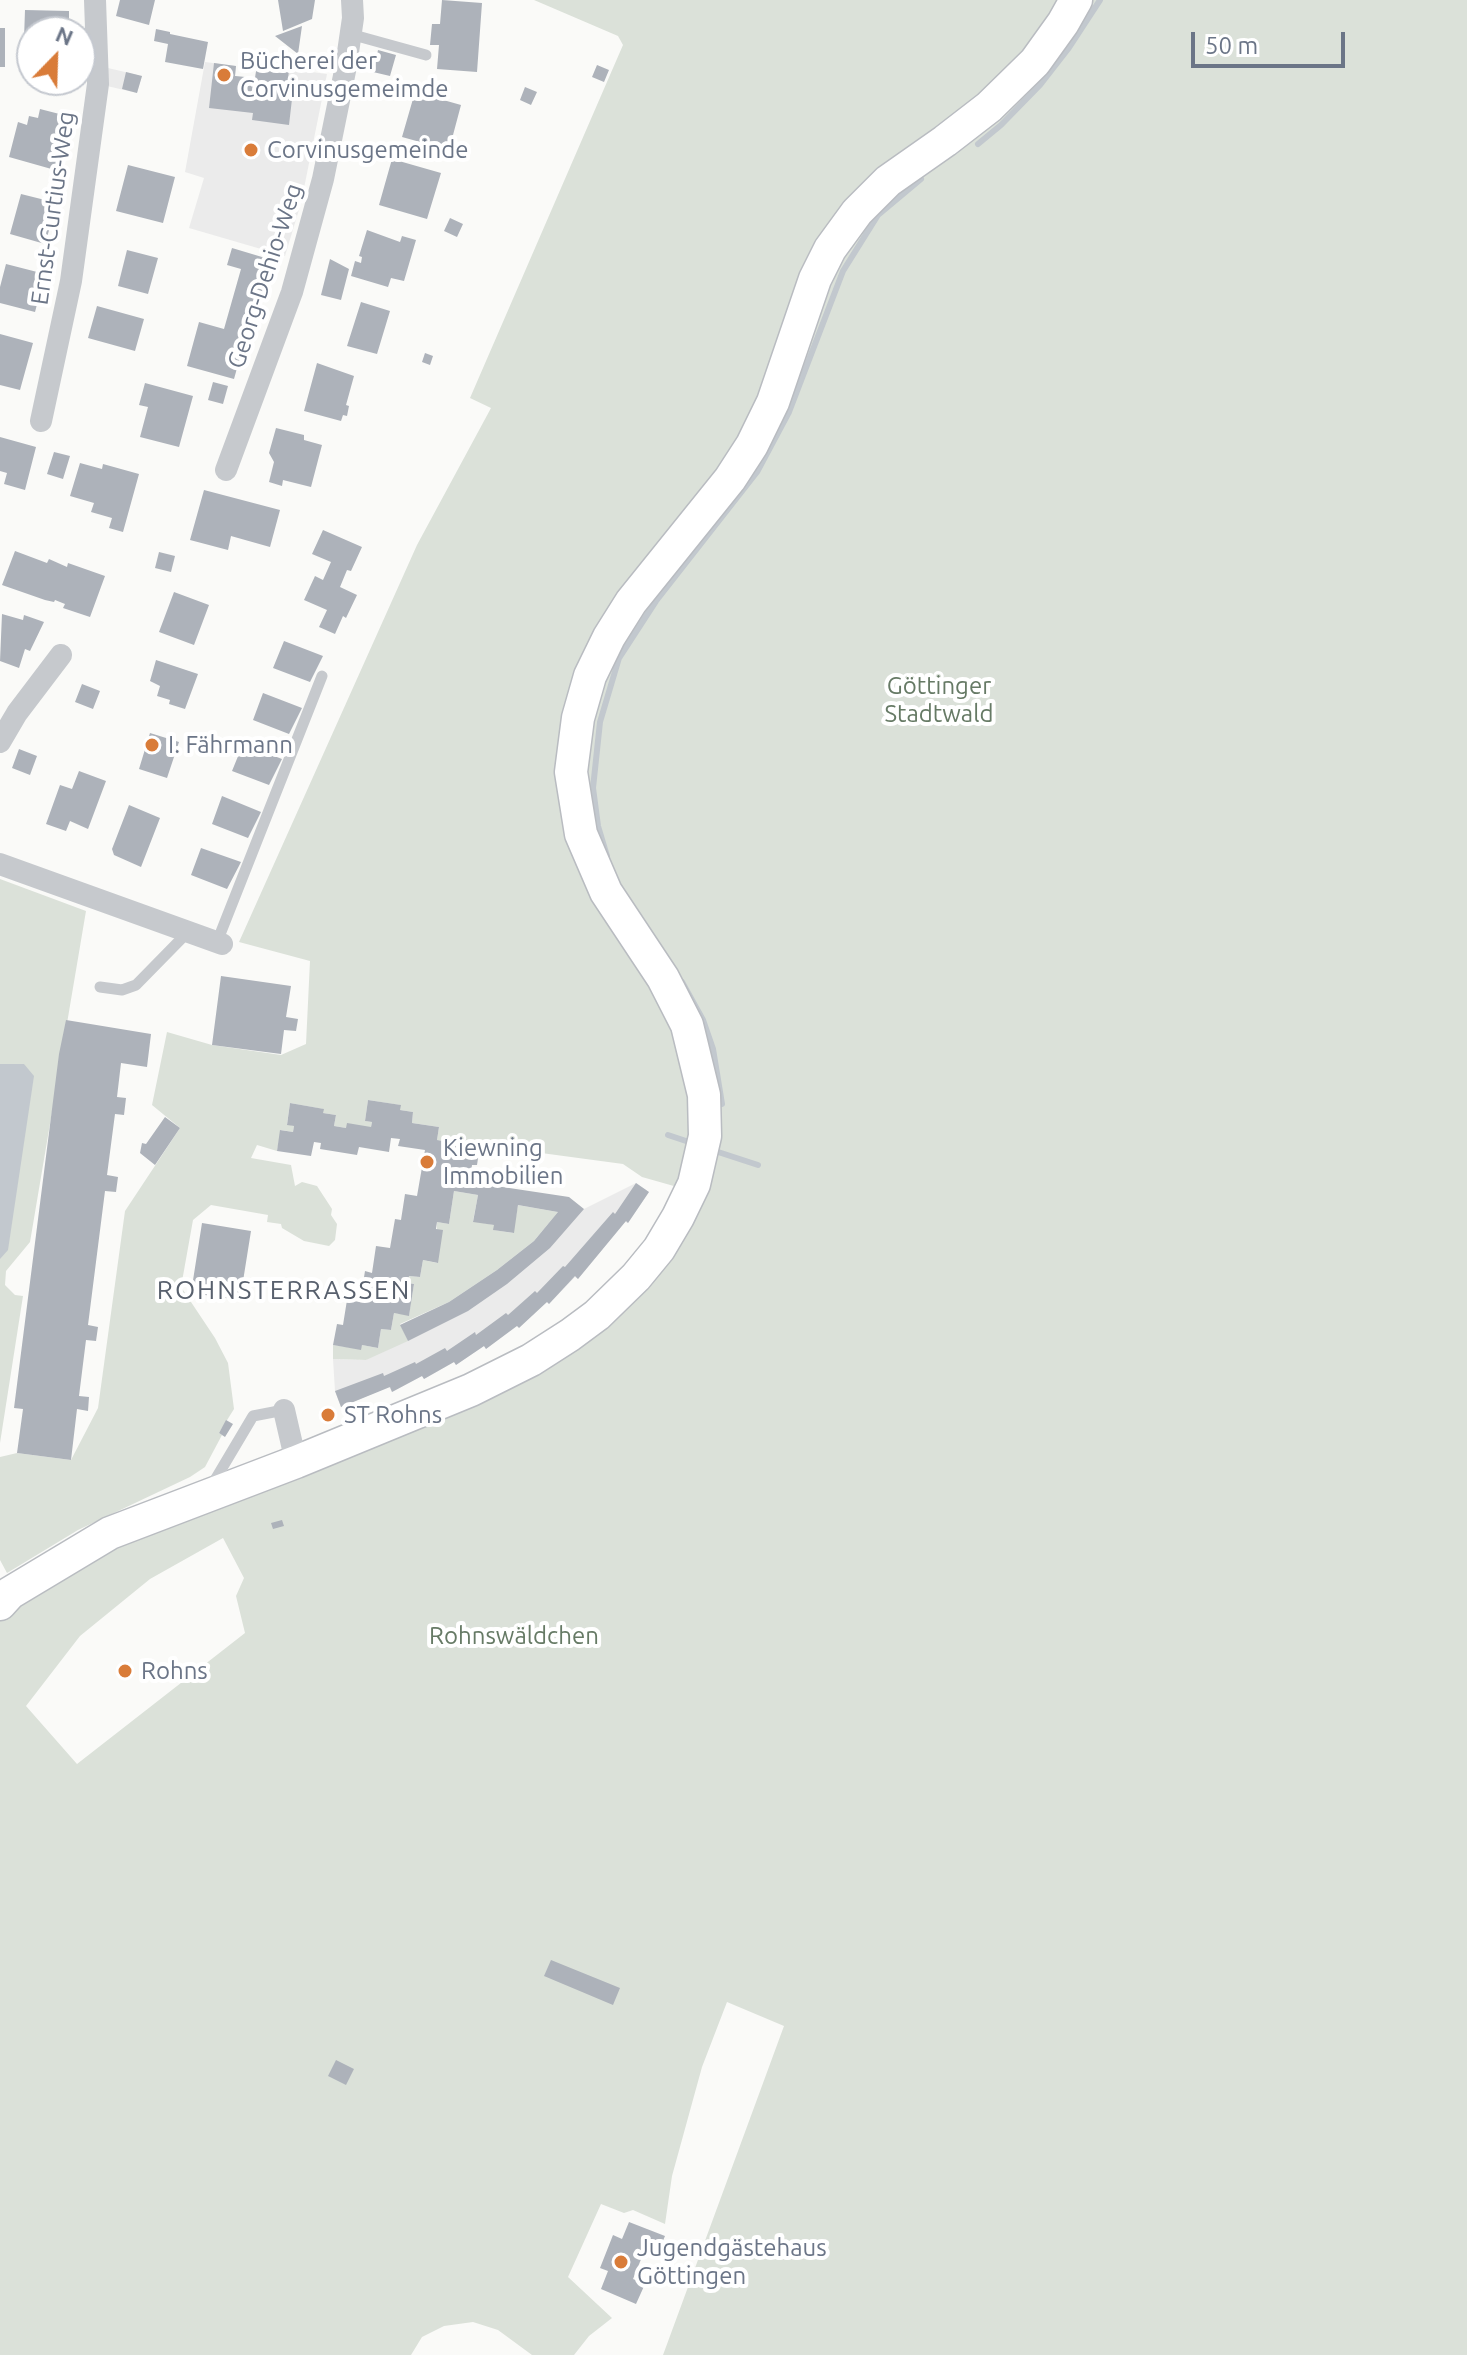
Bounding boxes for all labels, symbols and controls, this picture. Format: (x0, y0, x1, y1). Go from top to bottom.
north arrow (16, 16, 96, 96)
scale bar (1195, 16, 1349, 66)
text: N (52, 21, 77, 50)
text: 50 m (1205, 32, 1258, 59)
place label: Bücherei der Corvinusgemeimde (240, 47, 449, 103)
marker: Bücherei der Corvinusgemeimde (215, 66, 233, 84)
street label: Ernst-Curtius-Weg (25, 109, 81, 307)
place label: Corvinusgemeinde (267, 136, 469, 164)
marker: Corvinusgemeinde (242, 141, 260, 159)
street label: Georg-Dehio-Weg (222, 180, 308, 372)
park label: Göttinger Stadtwald (884, 672, 994, 728)
place label: I. Fährmann (168, 731, 293, 759)
marker: I. Fährmann (143, 736, 161, 754)
place label: Kiewning Immobilien (443, 1134, 564, 1190)
marker: Kiewning Immobilien (418, 1153, 436, 1171)
district label: ROHNSTERRASSEN (157, 1274, 411, 1306)
place label: ST Rohns (344, 1401, 442, 1429)
marker: ST Rohns (319, 1406, 337, 1424)
park label: Rohnswäldchen (429, 1622, 599, 1650)
place label: Rohns (141, 1657, 208, 1685)
marker: Rohns (116, 1662, 134, 1680)
place label: Jugendgästehaus Göttingen (637, 2234, 827, 2290)
marker: Jugendgästehaus Göttingen (612, 2253, 630, 2271)

